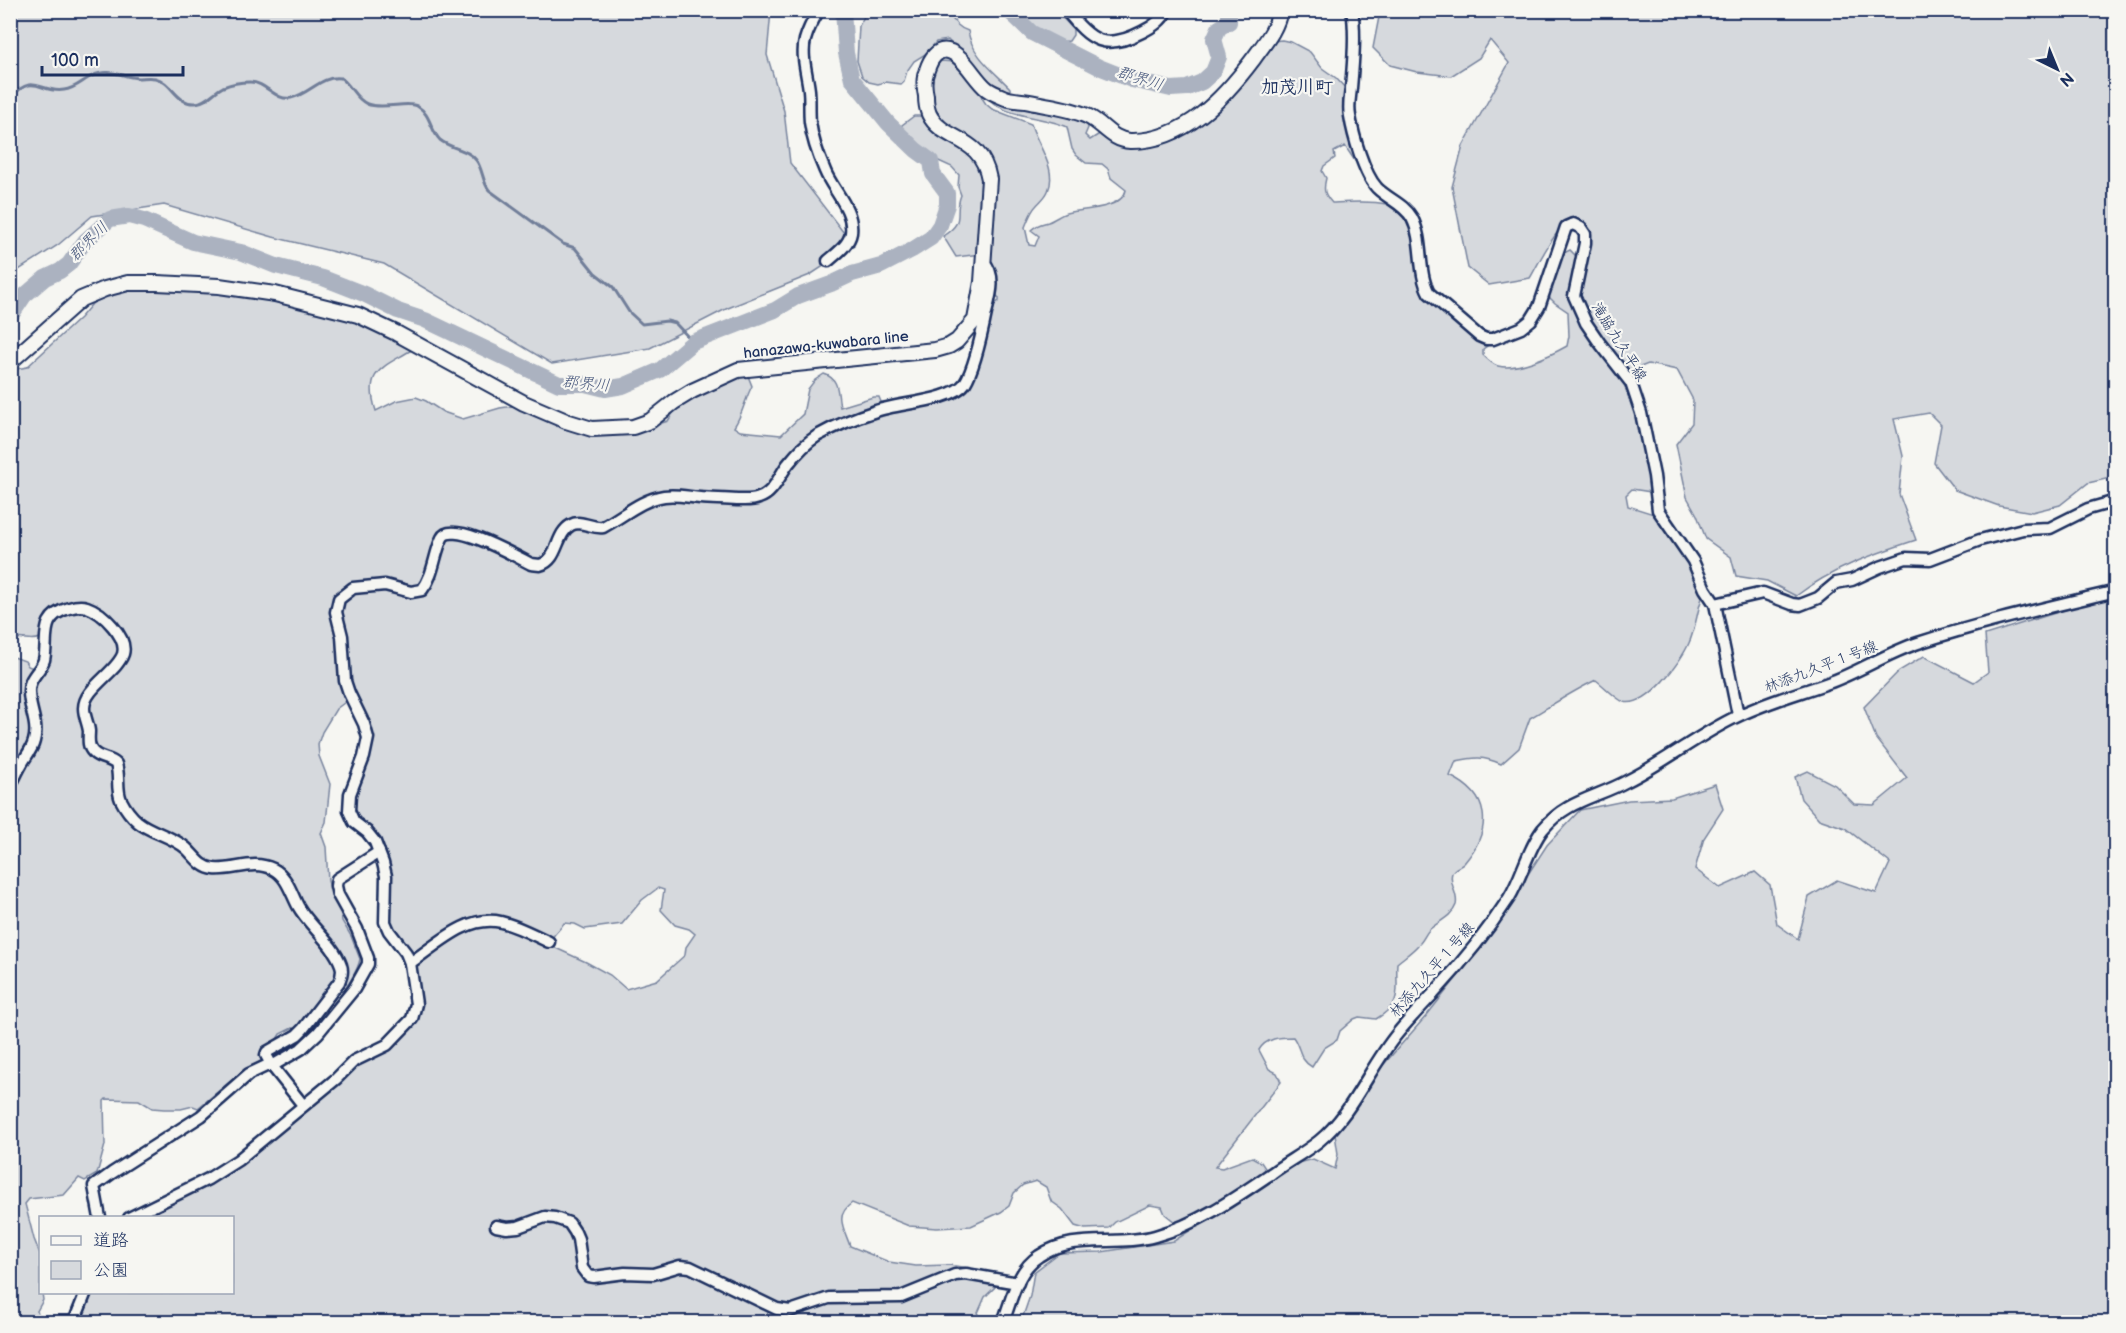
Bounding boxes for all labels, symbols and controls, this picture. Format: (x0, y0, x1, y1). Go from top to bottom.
scale bar (42, 39, 183, 77)
north arrow (2027, 39, 2087, 99)
text: 100 m (51, 50, 99, 71)
water label: 郡界川 (1114, 63, 1166, 95)
text: N (2055, 68, 2077, 90)
district label: 加茂川町 (1261, 77, 1333, 98)
water label: 郡界川 (65, 218, 113, 266)
street label: 滝脇九久平線 (1587, 299, 1651, 385)
street label: hanazawa-kuwabara line (742, 327, 910, 363)
water label: 郡界川 (561, 372, 611, 396)
street label: 林添九久平１号線 (1762, 637, 1880, 697)
street label: 林添九久平１号線 (1385, 918, 1479, 1022)
legend (39, 1216, 234, 1294)
text: 道路 (93, 1230, 129, 1251)
text: 公園 (93, 1260, 129, 1281)

